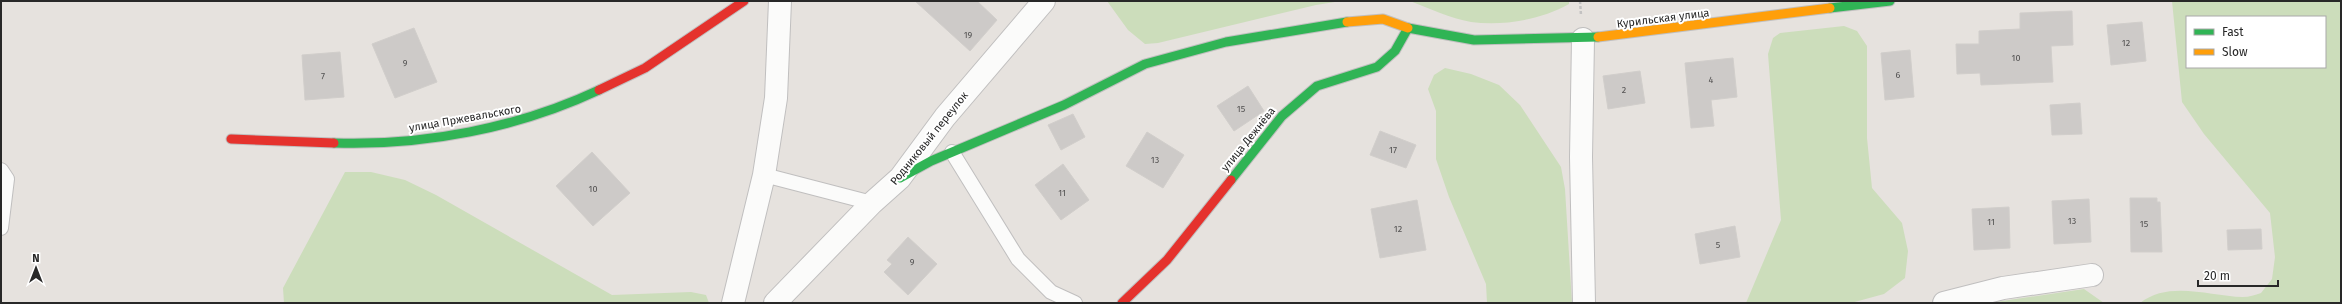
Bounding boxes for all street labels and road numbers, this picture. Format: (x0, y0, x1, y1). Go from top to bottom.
street label: Курильская улица (1616, 6, 1710, 31)
street label: Родниковый переулок (888, 89, 971, 188)
street label: улица Пржевальского (408, 102, 522, 135)
street label: улица Дежнёва (1219, 105, 1278, 174)

